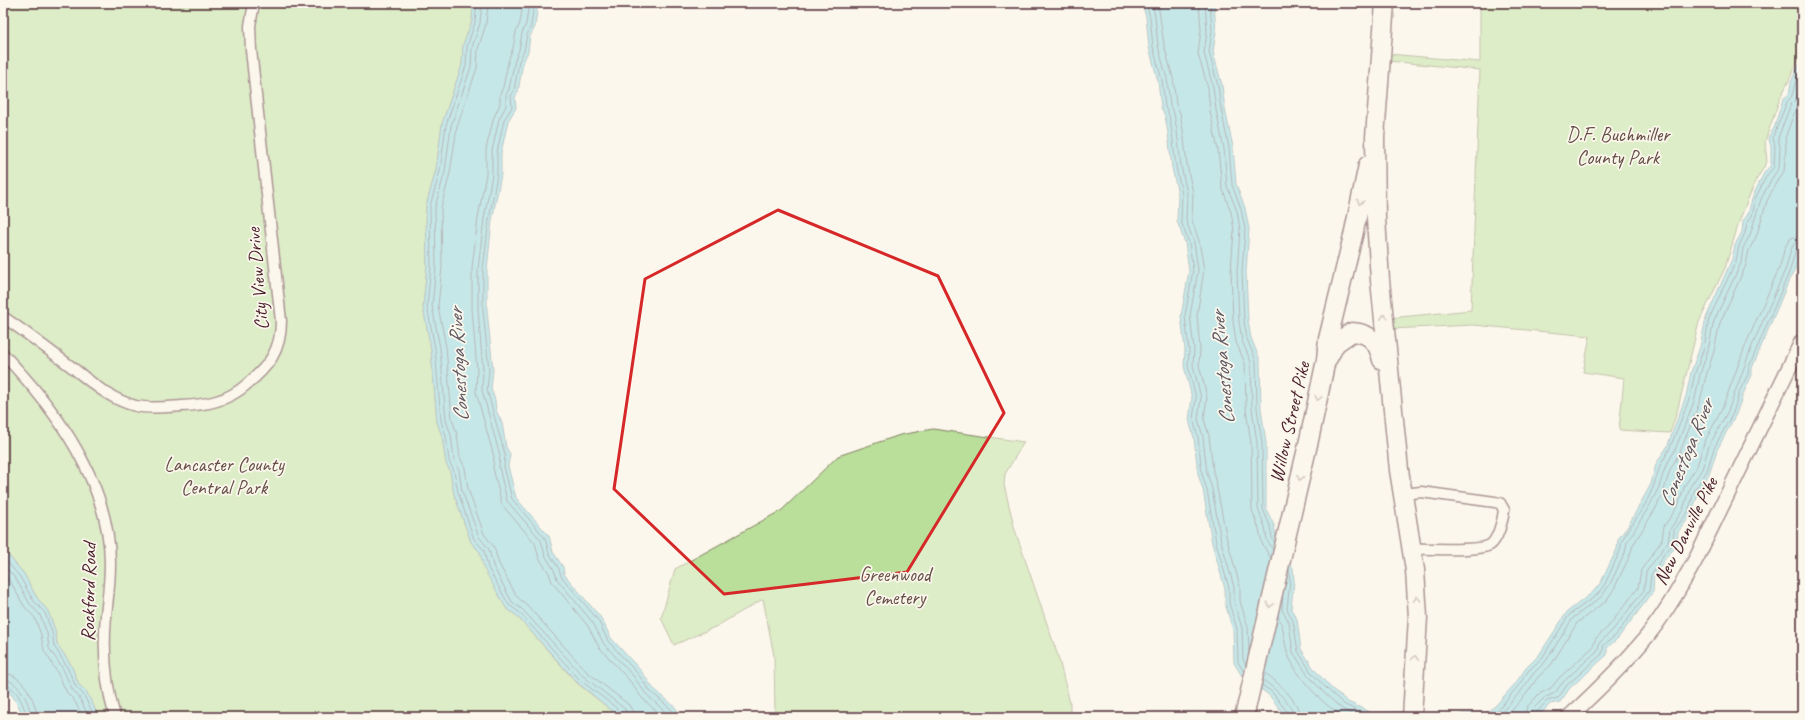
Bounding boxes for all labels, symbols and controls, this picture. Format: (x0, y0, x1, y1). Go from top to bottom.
park label: D.F. Buchmiller County Park (1567, 122, 1671, 170)
one-way arrow (1356, 199, 1364, 205)
street label: City View Drive (240, 225, 274, 331)
water label: Conestoga River (442, 304, 474, 422)
water label: Conestoga River (1204, 307, 1240, 426)
one-way arrow (1379, 314, 1388, 320)
street label: Willow Street Pike (1263, 358, 1316, 485)
water label: Conestoga River (1653, 392, 1721, 510)
one-way arrow (1314, 395, 1322, 401)
park label: Lancaster County Central Park (164, 452, 285, 500)
street label: New Danville Pike (1648, 472, 1724, 589)
one-way arrow (1296, 475, 1304, 481)
street label: Rockford Road (75, 539, 102, 642)
park label: Greenwood Cemetery (859, 562, 934, 610)
one-way arrow (1413, 596, 1421, 602)
one-way arrow (1267, 601, 1275, 608)
one-way arrow (1411, 655, 1420, 661)

